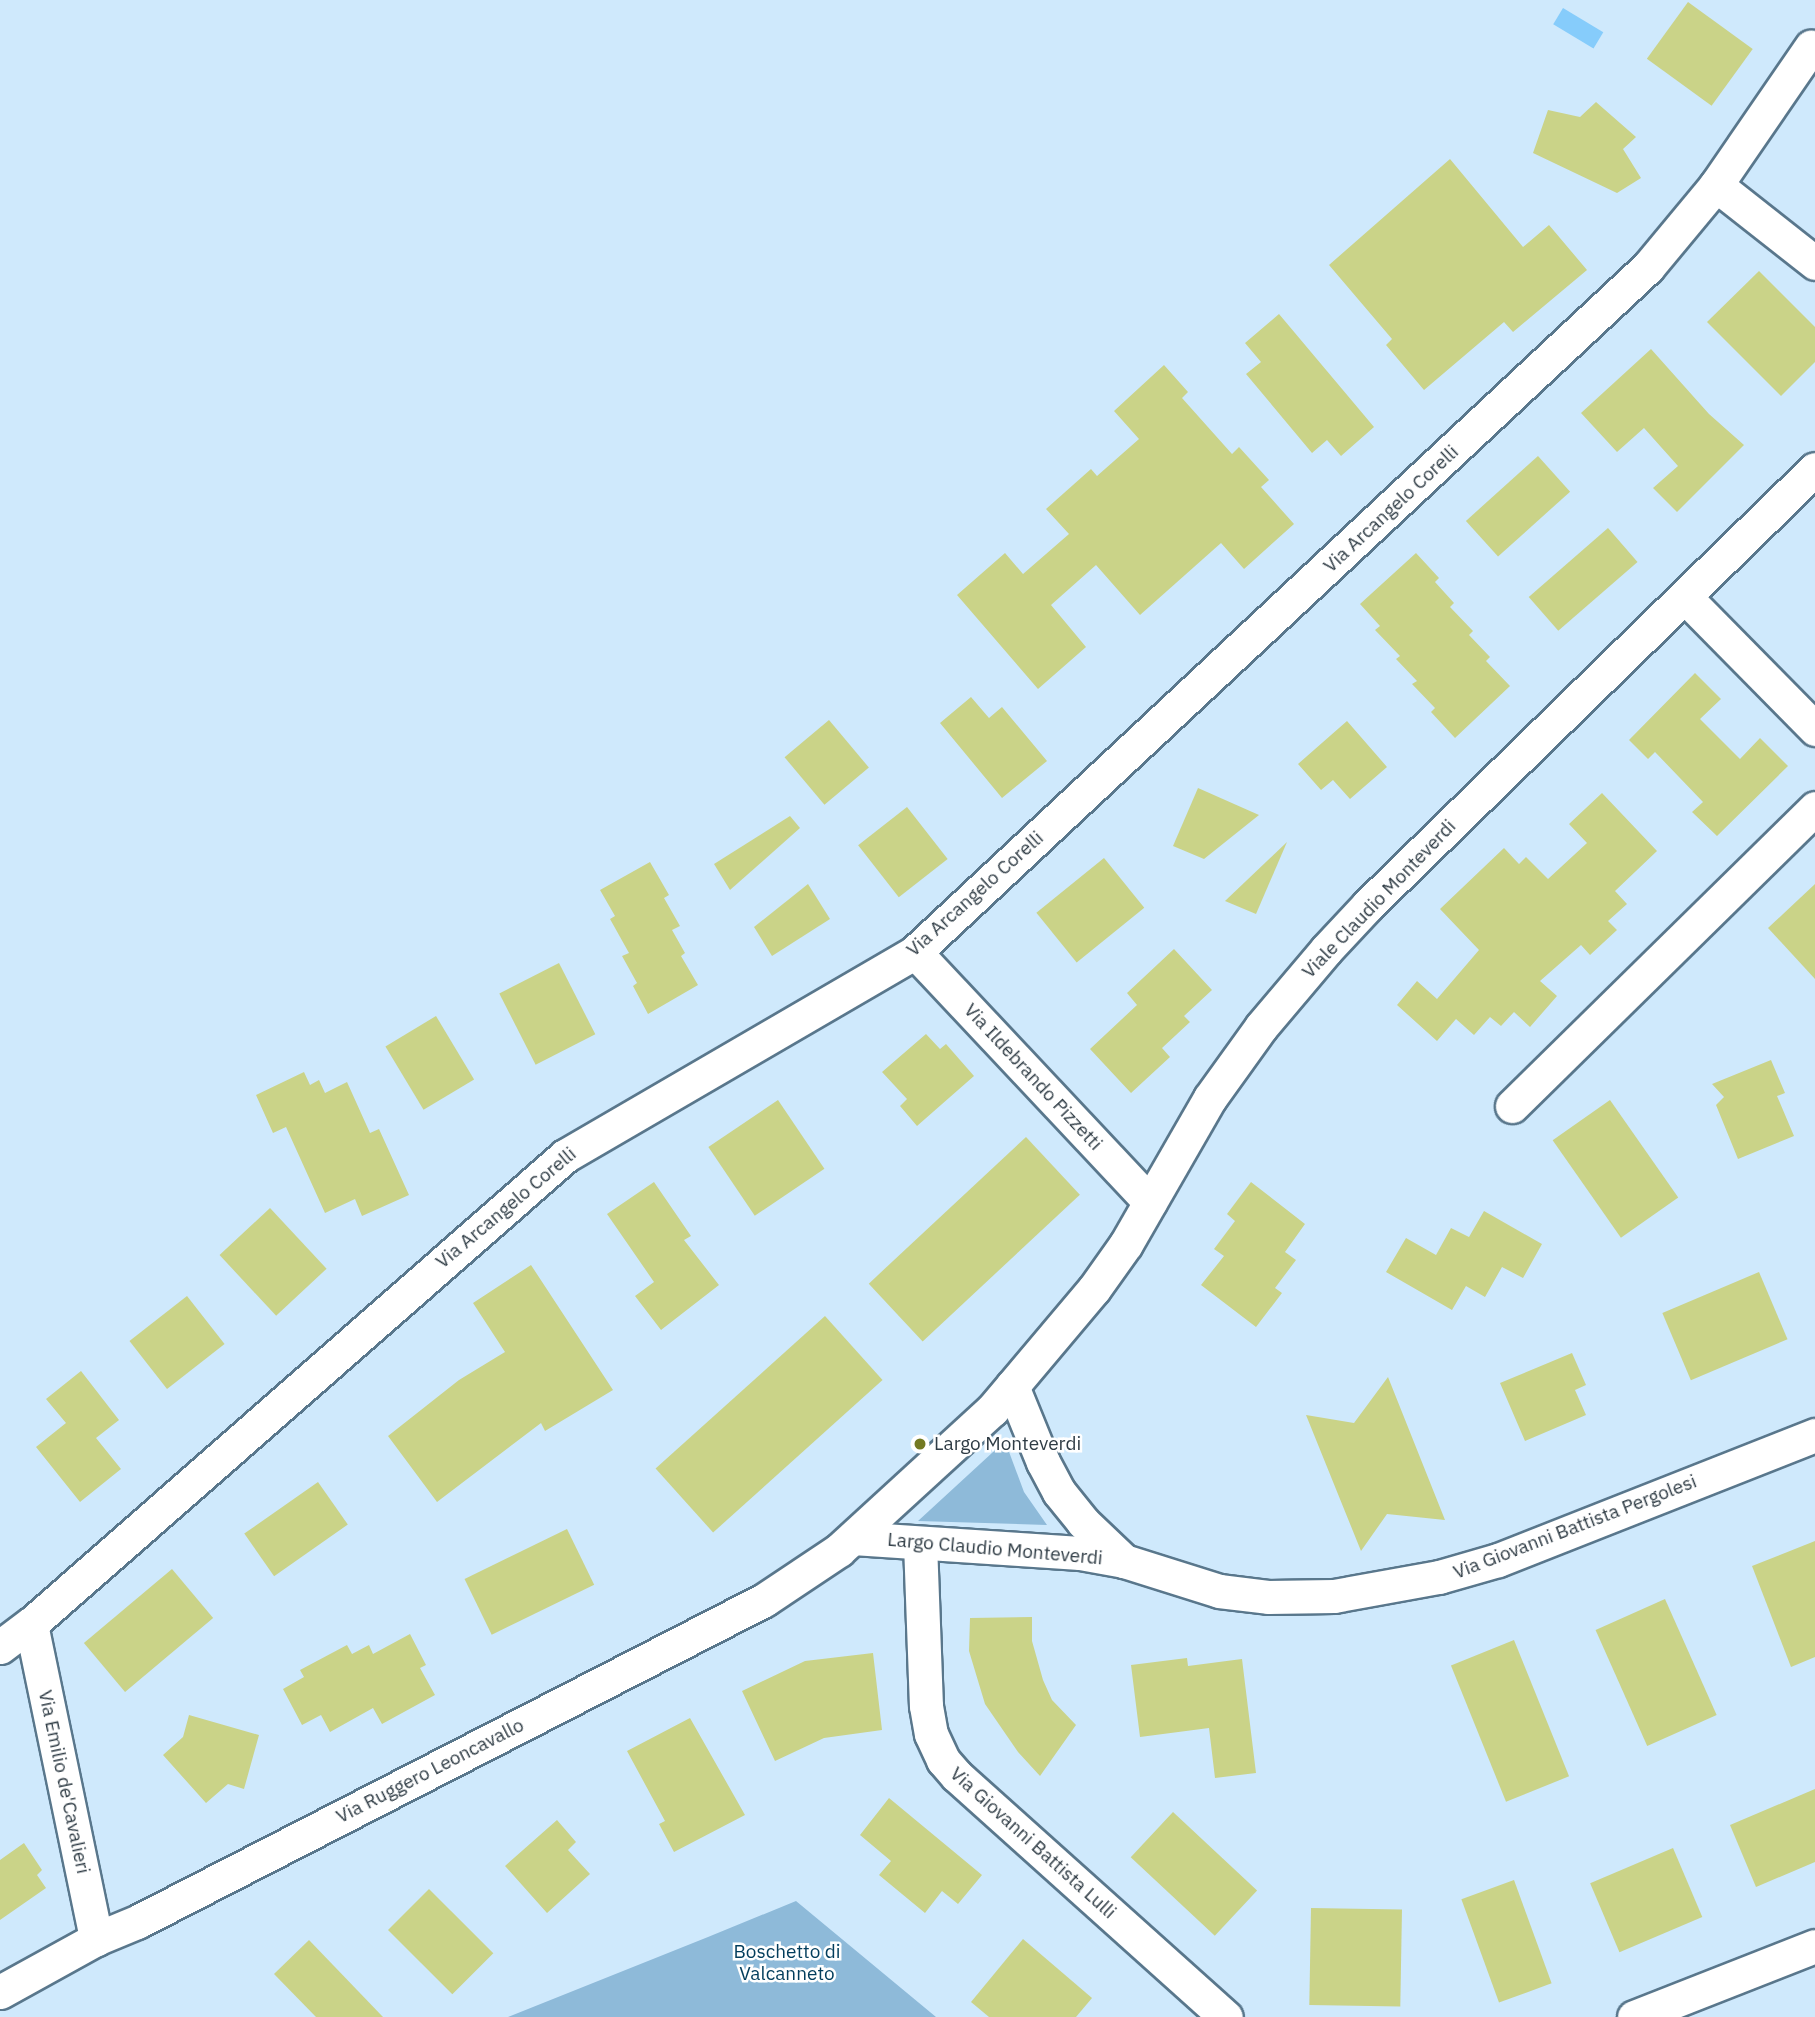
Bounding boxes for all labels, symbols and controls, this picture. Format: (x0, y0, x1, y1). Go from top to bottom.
street label: Via Arcangelo Corelli (1319, 441, 1463, 577)
street label: Viale Claudio Monteverdi (1297, 815, 1461, 983)
street label: Via Arcangelo Corelli (902, 827, 1048, 961)
street label: Via Ildebrando Pizzetti (959, 999, 1107, 1155)
street label: Via Arcangelo Corelli (431, 1143, 581, 1273)
place label: Largo Monteverdi (934, 1433, 1081, 1455)
marker: Largo Monteverdi (912, 1436, 928, 1452)
street label: Via Giovanni Battista Pergolesi (1450, 1470, 1700, 1584)
street label: Largo Claudio Monteverdi (886, 1528, 1104, 1570)
street label: Via Emilio de'Cavalieri (33, 1688, 95, 1876)
street label: Via Ruggero Leoncavallo (332, 1714, 528, 1828)
street label: Via Giovanni Battista Lulli (945, 1762, 1121, 1924)
park label: Boschetto di Valcanneto (733, 1941, 841, 1985)

